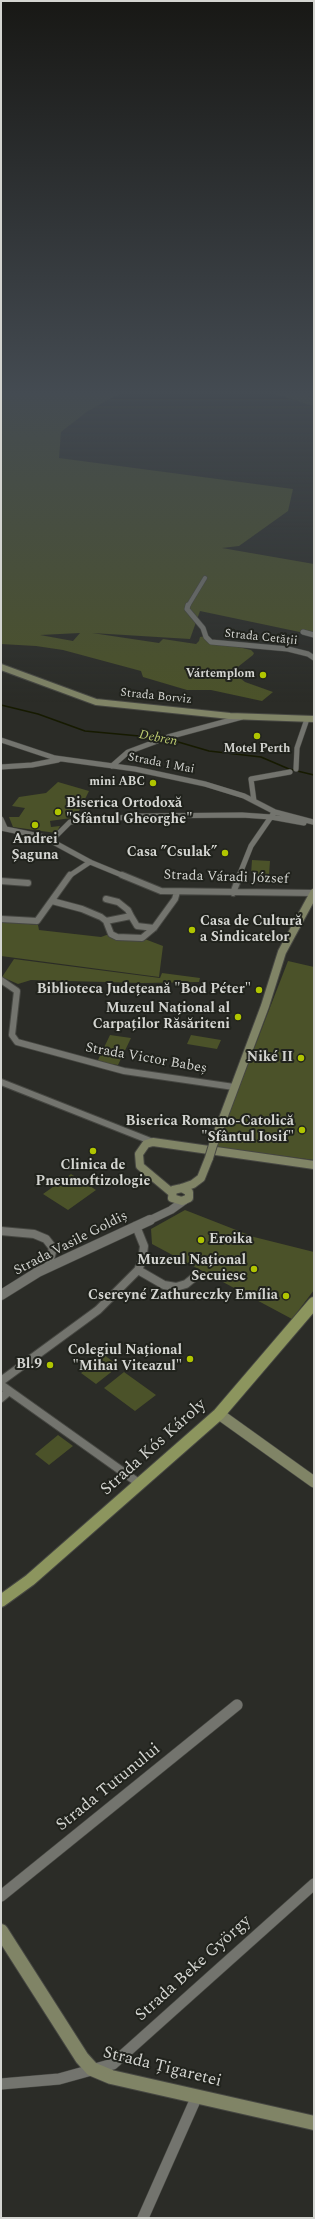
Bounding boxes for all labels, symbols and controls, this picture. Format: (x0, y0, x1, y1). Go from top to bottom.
street label: Strada Cetății (224, 627, 298, 649)
place label: Vártemplom (186, 668, 255, 682)
marker: Vártemplom (258, 670, 268, 680)
street label: Strada Borviz (120, 686, 192, 708)
water label: Debren (138, 728, 178, 750)
marker: Motel Perth (252, 731, 262, 741)
place label: Motel Perth (223, 743, 291, 757)
street label: Strada 1 Mai (127, 751, 195, 777)
place label: mini ABC (89, 776, 145, 790)
marker: mini ABC (148, 778, 158, 788)
place label: Biserica Ortodoxă "Sfântul Gheorghe" (66, 796, 192, 828)
marker: Biserica Ortodoxă "Sfântul Gheorghe" (53, 807, 63, 817)
marker: Andrei Șaguna (30, 820, 40, 830)
place label: Andrei Șaguna (12, 832, 58, 864)
place label: Casa ”Csulak” (127, 845, 217, 861)
marker: Casa ”Csulak” (220, 848, 230, 858)
street label: Strada Váradi József (163, 867, 289, 889)
place label: Casa de Cultură a Sindicatelor (200, 914, 302, 946)
marker: Casa de Cultură a Sindicatelor (187, 925, 197, 935)
place label: Biblioteca Județeană "Bod Péter" (37, 982, 251, 998)
marker: Biblioteca Județeană "Bod Péter" (254, 985, 264, 995)
place label: Muzeul Național al Carpaților Răsăriteni (93, 1001, 230, 1034)
marker: Muzeul Național al Carpaților Răsăriteni (233, 1012, 243, 1022)
street label: Strada Victor Babeș (84, 1040, 208, 1078)
place label: Niké II (247, 1050, 293, 1066)
marker: Niké II (296, 1053, 306, 1063)
place label: Biserica Romano-Catolică "Sfântul Iosif" (126, 1114, 294, 1146)
marker: Biserica Romano-Catolică "Sfântul Iosif" (297, 1125, 307, 1135)
marker: Clinica de Pneumoftizologie (88, 1146, 98, 1156)
place label: Clinica de Pneumoftizologie (36, 1158, 150, 1190)
street label: Strada Vasile Goldiș (11, 1208, 131, 1280)
place label: Eroika (209, 1232, 252, 1248)
marker: Eroika (196, 1235, 206, 1245)
place label: Muzeul Național Secuiesc (137, 1253, 246, 1286)
marker: Muzeul Național Secuiesc (249, 1264, 259, 1274)
place label: Csereyné Zathureczky Emília (88, 1288, 278, 1304)
marker: Csereyné Zathureczky Emília (281, 1291, 291, 1301)
place label: Colegiul Național "Mihai Viteazul" (68, 1343, 182, 1376)
marker: Colegiul Național "Mihai Viteazul" (185, 1354, 195, 1364)
place label: Bl.9 (16, 1357, 42, 1373)
marker: Bl.9 (45, 1360, 55, 1370)
street label: Strada Kós Károly (97, 1395, 211, 1501)
street label: Strada Tutunului (53, 1740, 165, 1836)
street label: Strada Beke György (132, 1912, 256, 2026)
street label: Strada Țigaretei (101, 2043, 223, 2093)

